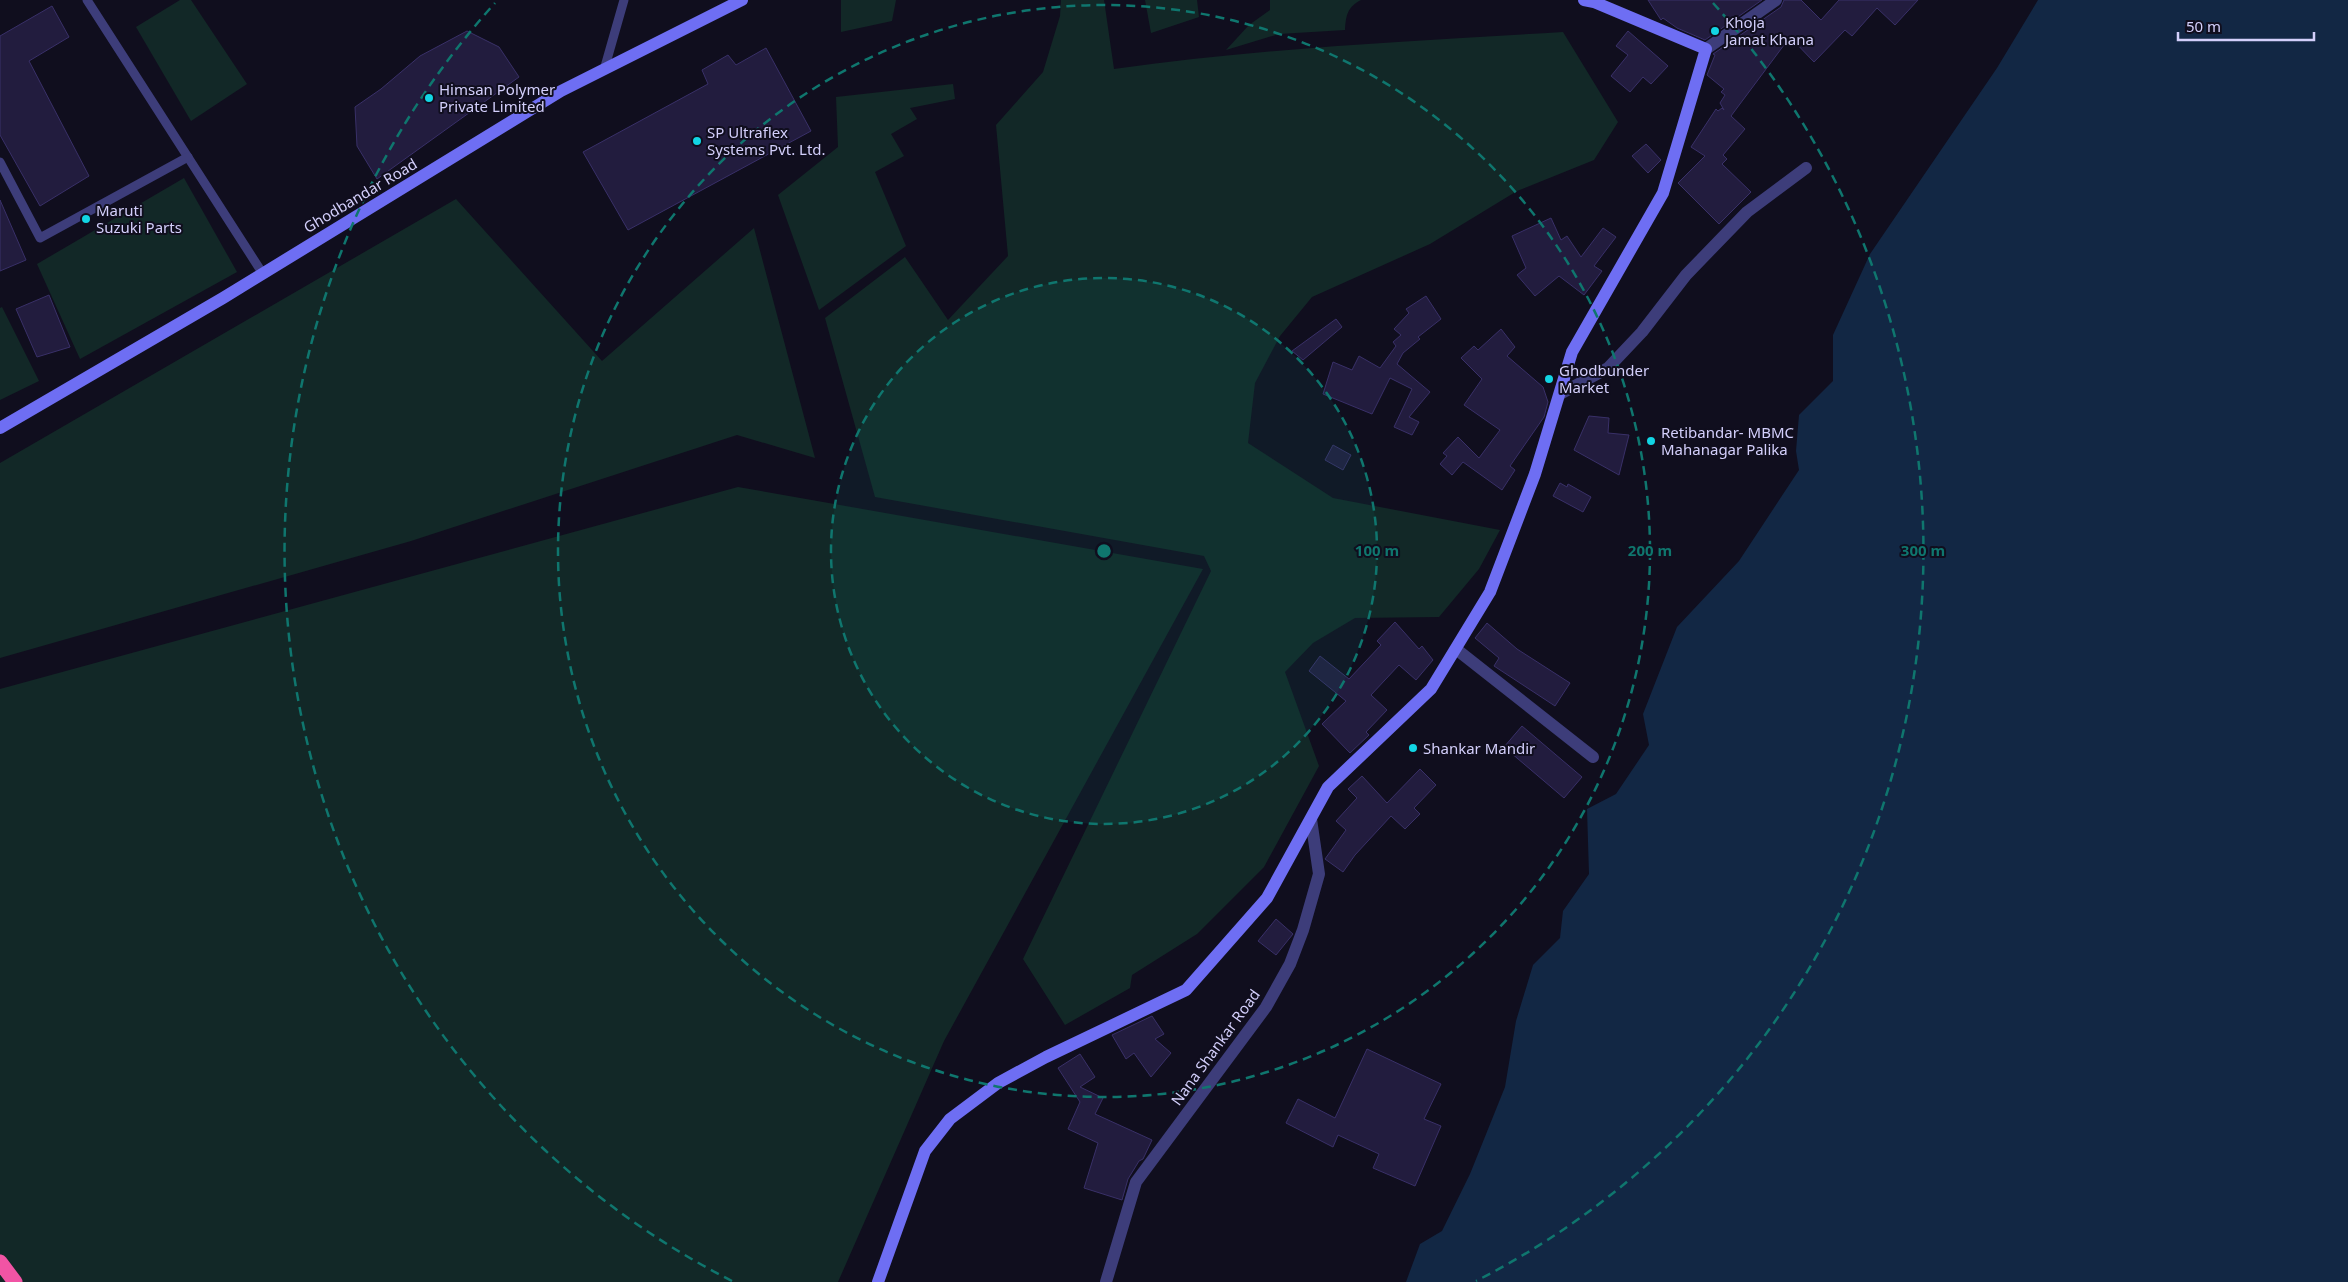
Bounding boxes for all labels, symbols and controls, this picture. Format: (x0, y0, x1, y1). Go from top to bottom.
scale bar (2178, 10, 2314, 42)
place label: Khoja Jamat Khana (1723, 12, 1814, 49)
text: 50 m (2186, 16, 2221, 36)
marker: Khoja Jamat Khana (1709, 25, 1721, 37)
place label: Himsan Polymer Private Limited (439, 79, 555, 116)
marker: Himsan Polymer Private Limited (423, 92, 435, 104)
place label: SP Ultraflex Systems Pvt. Ltd. (707, 122, 826, 159)
marker: SP Ultraflex Systems Pvt. Ltd. (691, 135, 703, 147)
street label: Ghodbandar Road (299, 153, 421, 237)
place label: Maruti Suzuki Parts (96, 200, 182, 237)
marker: Maruti Suzuki Parts (80, 213, 92, 225)
place label: Ghodbunder Market (1559, 360, 1649, 397)
marker: Ghodbunder Market (1543, 373, 1555, 385)
place label: Retibandar- MBMC Mahanagar Palika (1661, 422, 1795, 459)
marker: Retibandar- MBMC Mahanagar Palika (1645, 435, 1657, 447)
text: 100 m (1355, 540, 1399, 560)
text: 200 m (1628, 540, 1672, 560)
text: 300 m (1901, 540, 1945, 560)
centre of rings (1095, 542, 1113, 560)
place label: Shankar Mandir (1423, 738, 1535, 758)
marker: Shankar Mandir (1407, 742, 1419, 754)
street label: Nana Shankar Road (1166, 985, 1264, 1109)

